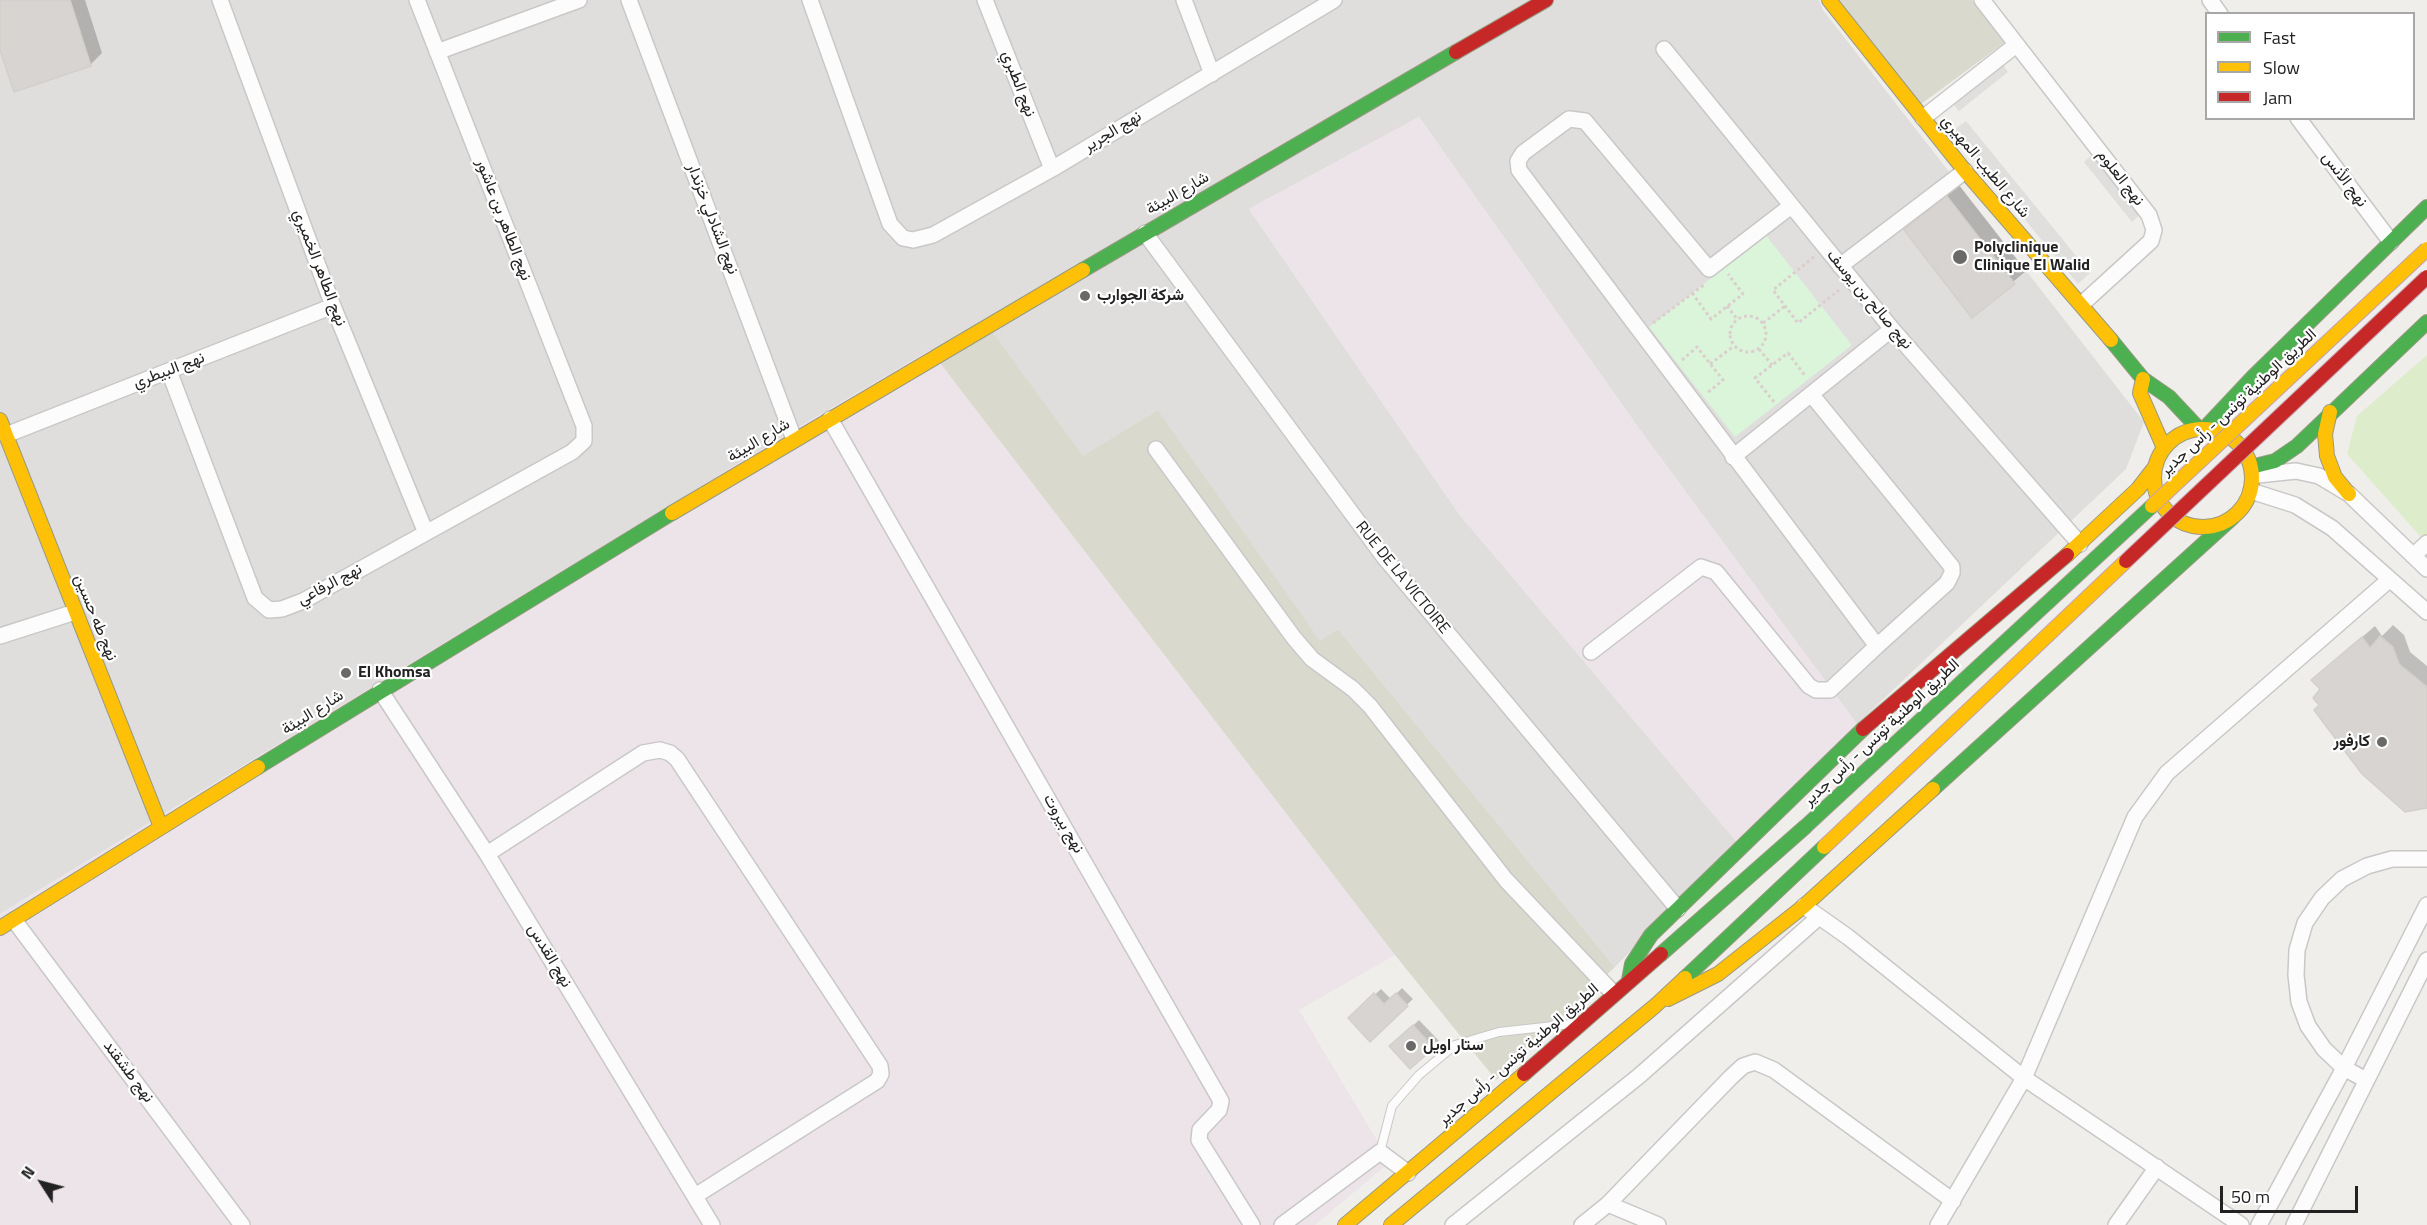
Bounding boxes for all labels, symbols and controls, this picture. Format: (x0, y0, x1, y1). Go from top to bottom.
legend (2205, 12, 2415, 120)
text: Fast (2263, 24, 2296, 51)
street label: نهج الطبري (997, 48, 1039, 120)
text: Slow (2263, 54, 2300, 81)
text: Jam (2263, 84, 2292, 111)
street label: نهج الجرير (1081, 107, 1145, 157)
street label: شارع الطيب المهيري (1936, 112, 2034, 222)
street label: نهج العلوم (2092, 146, 2148, 210)
street label: نهج الأنس (2317, 149, 2371, 211)
street label: نهج الطاهر بن عاشور (471, 156, 535, 284)
street label: نهج الشادلي خزندار (682, 161, 742, 277)
street label: شارع البيئة (1143, 168, 1213, 220)
street label: نهج الطاهر الخميري (288, 207, 350, 329)
place label: Polyclinique Clinique El Walid (1974, 238, 2090, 276)
street label: نهج صالح بن يوسف (1822, 246, 1916, 354)
marker: Polyclinique Clinique El Walid (1951, 248, 1969, 266)
place label: شركة الجوارب (1097, 286, 1184, 306)
marker: شركة الجوارب (1078, 289, 1092, 303)
street label: الطريق الوطنية تونس - رأس جدير (2157, 325, 2321, 481)
street label: نهج البيطري (131, 349, 207, 393)
street label: شارع البيئة (724, 415, 794, 467)
street label: RUE DE LA VICTOIRE (1351, 518, 1453, 638)
street label: نهج الرفاعي (294, 560, 366, 610)
street label: نهج طه حسين (69, 572, 121, 664)
street label: الطريق الوطنية تونس - رأس جدير (1800, 655, 1964, 811)
place label: El Khomsa (358, 663, 431, 683)
marker: El Khomsa (339, 666, 353, 680)
street label: شارع البيئة (278, 686, 348, 740)
place label: كارفور (2333, 732, 2370, 752)
marker: كارفور (2375, 735, 2389, 749)
street label: نهج بيروت (1038, 791, 1088, 857)
street label: نهج القدس (523, 921, 575, 991)
street label: الطريق الوطنية تونس - رأس جدير (1435, 980, 1603, 1130)
place label: ستار اويل (1423, 1036, 1484, 1056)
street label: نهج طشقند (98, 1037, 158, 1107)
marker: ستار اويل (1404, 1039, 1418, 1053)
north arrow (12, 1153, 72, 1213)
text: N (14, 1161, 40, 1184)
scale bar (2223, 1174, 2361, 1212)
text: 50 m (2231, 1183, 2270, 1210)

